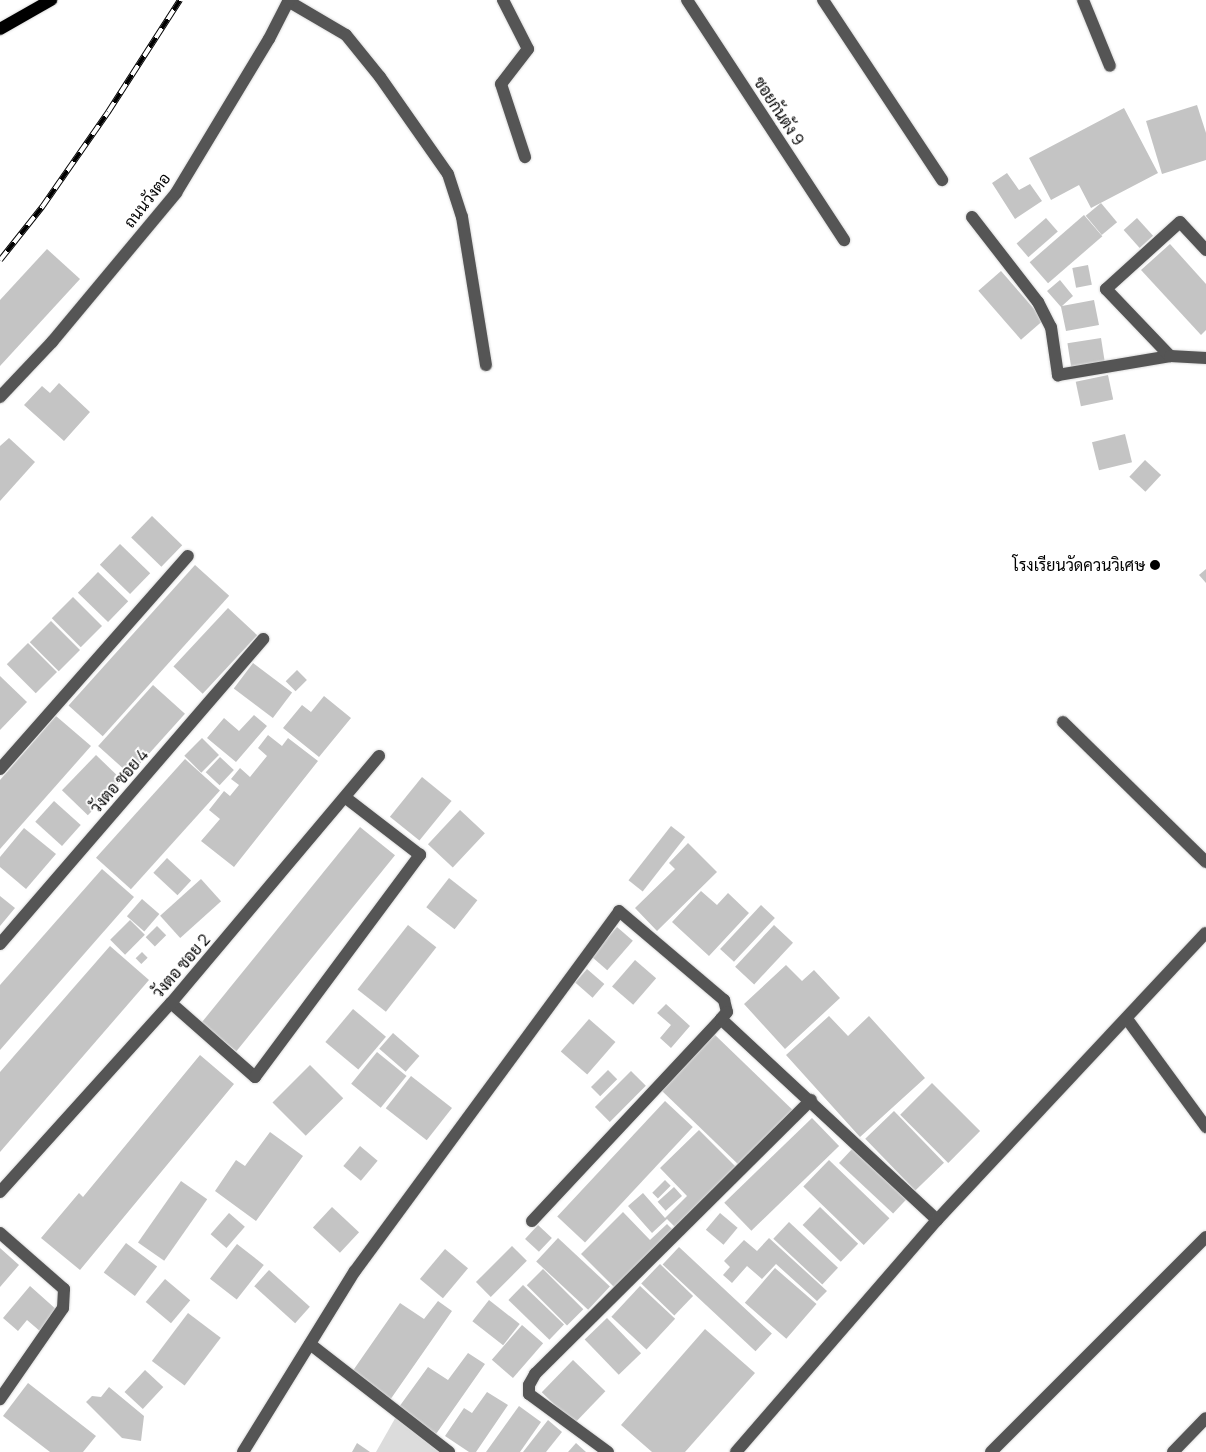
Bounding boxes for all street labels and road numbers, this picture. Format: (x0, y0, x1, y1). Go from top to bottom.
street label: ซอยกันตัง 9 (750, 73, 808, 149)
street label: ถนนวังตอ (120, 169, 174, 231)
street label: วังตอ ซอย 4 (86, 745, 152, 817)
street label: วังตอ ซอย 2 (148, 930, 214, 1002)

